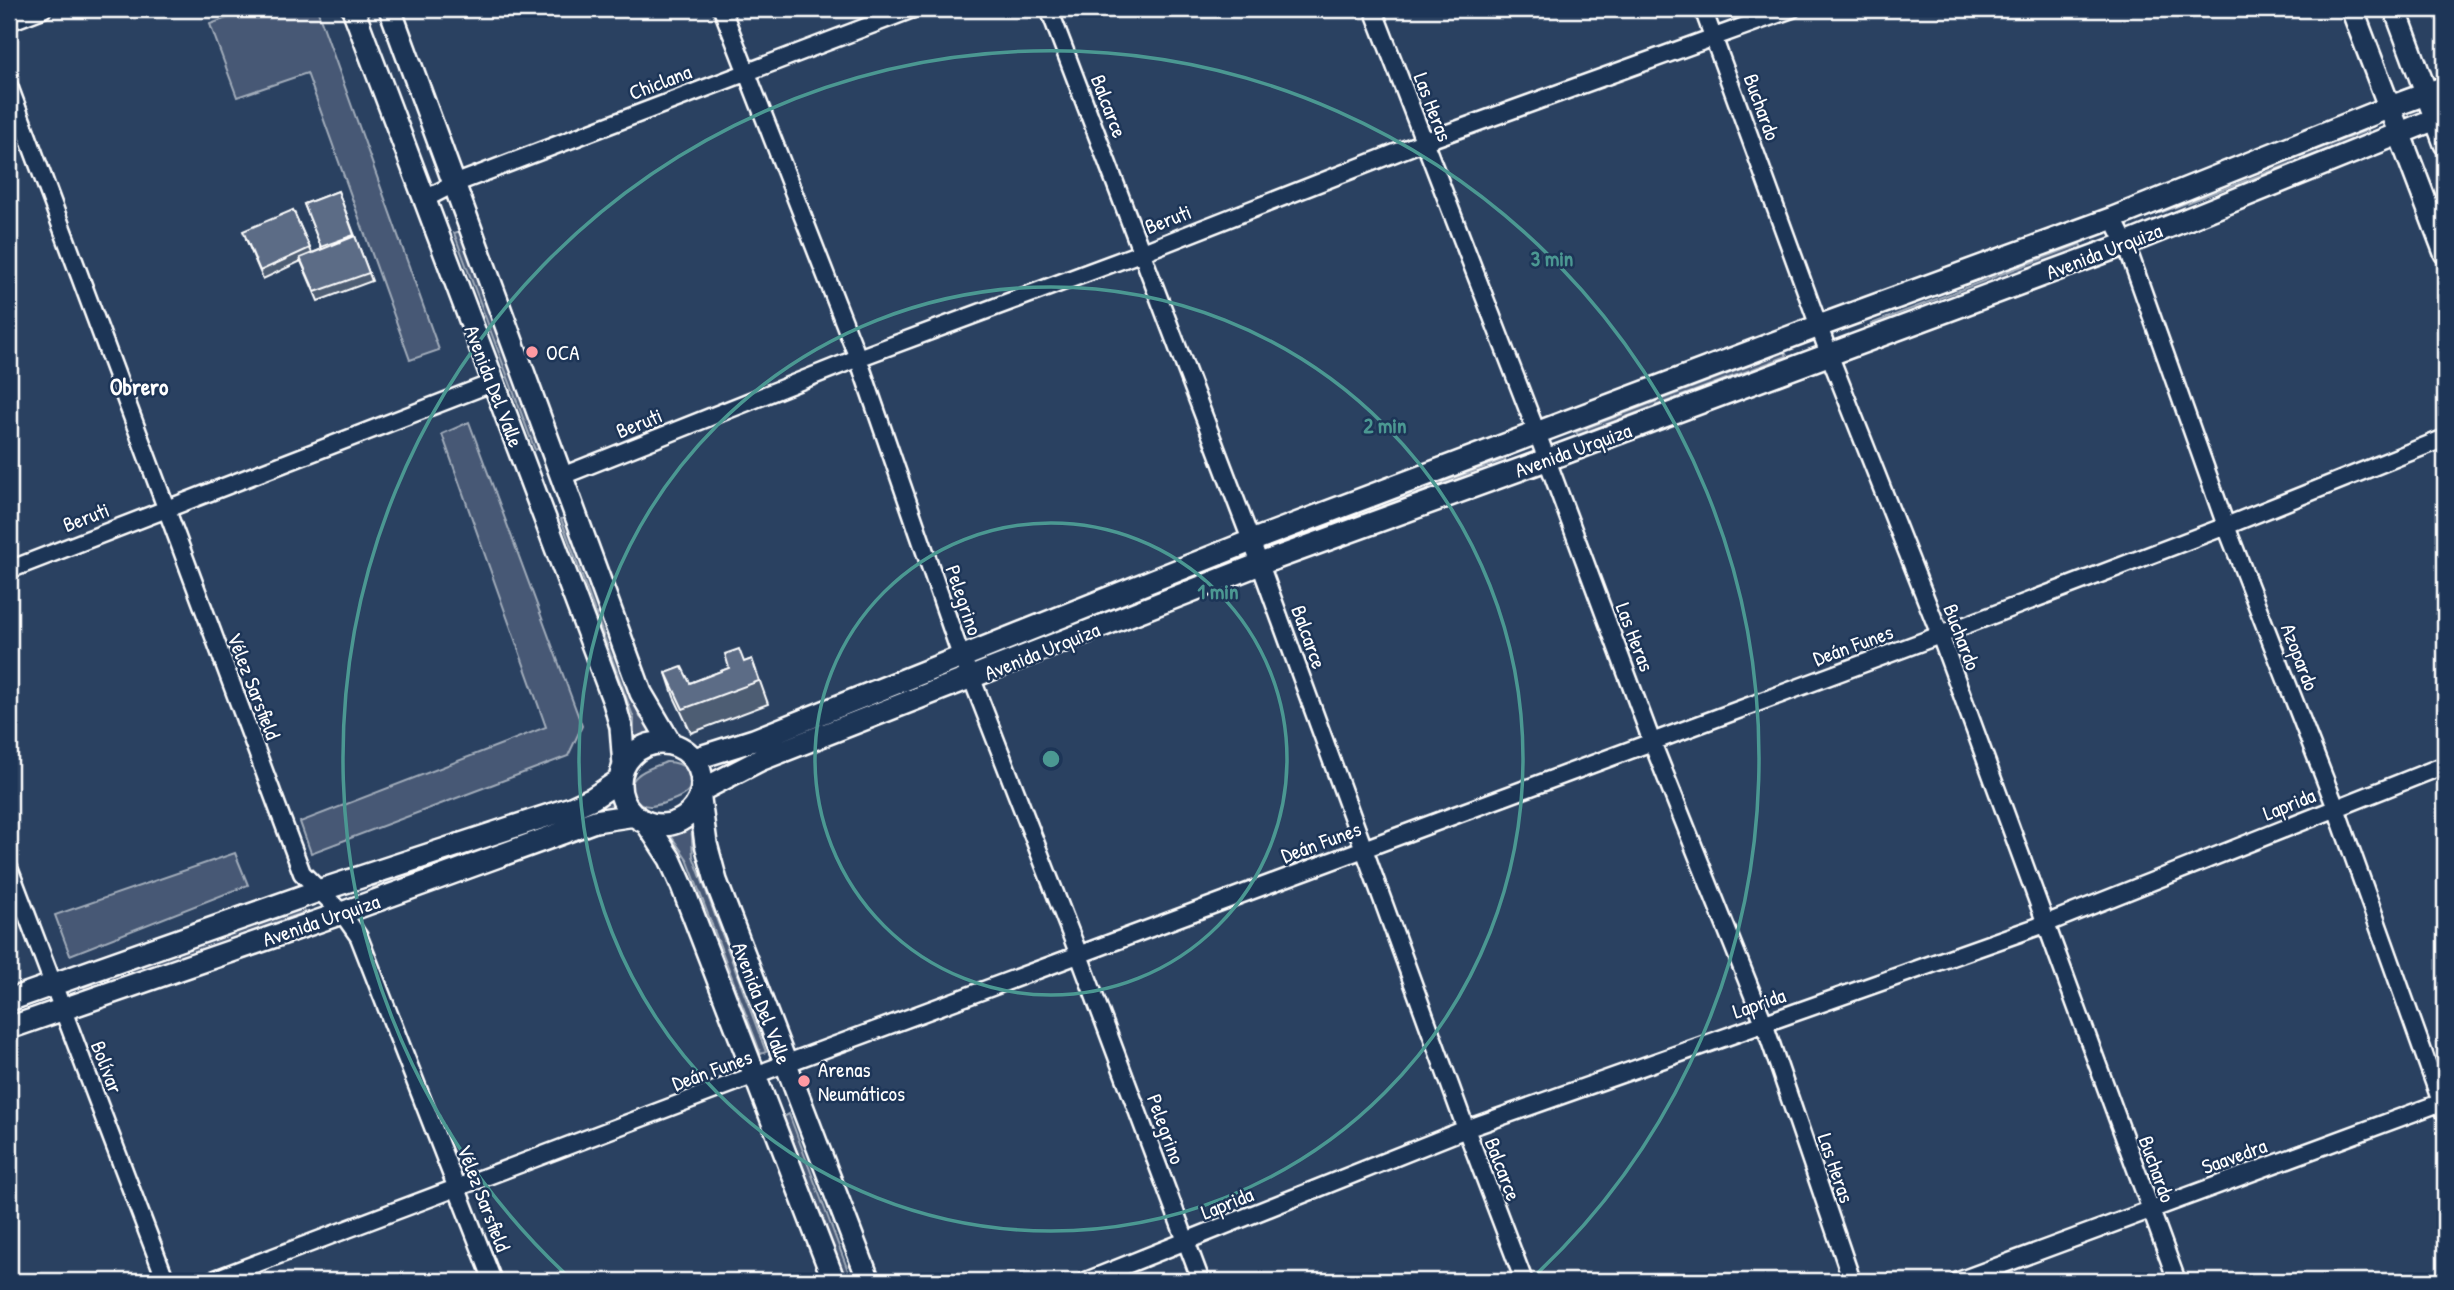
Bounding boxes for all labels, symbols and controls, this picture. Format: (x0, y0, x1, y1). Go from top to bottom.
street label: Chiclana (625, 57, 695, 107)
street label: Las Heras (1407, 68, 1459, 146)
street label: Balcarce (1084, 70, 1134, 142)
street label: Buchardo (1737, 70, 1787, 144)
street label: Beruti (1141, 197, 1195, 241)
street label: Avenida Urquiza (2042, 216, 2166, 286)
text: 3 min (1531, 244, 1573, 273)
street label: Avenida Del Valle (457, 321, 531, 451)
place label: OCA (546, 338, 579, 367)
marker: OCA (524, 344, 540, 360)
district label: Obrero (110, 371, 169, 402)
street label: Beruti (612, 401, 666, 445)
text: 2 min (1363, 411, 1407, 440)
street label: Avenida Urquiza (1511, 415, 1635, 485)
street label: Beruti (59, 495, 113, 539)
street label: Pelegrino (938, 561, 990, 639)
text: 1 min (1198, 577, 1238, 606)
street label: Las Heras (1609, 598, 1661, 676)
street label: Buchardo (1936, 600, 1988, 674)
street label: Balcarce (1284, 601, 1334, 673)
street label: Avenida Urquiza (980, 615, 1104, 687)
street label: Deán Funes (1809, 617, 1897, 673)
street label: Azopardo (2274, 619, 2326, 695)
street label: Vélez Sarsfield (220, 628, 288, 744)
centre of rings (1039, 747, 1063, 771)
street label: Laprida (2258, 780, 2320, 828)
street label: Deán Funes (1277, 814, 1365, 870)
street label: Avenida Urquiza (259, 886, 383, 954)
street label: Avenida Del Valle (725, 938, 799, 1068)
street label: Laprida (1729, 980, 1789, 1026)
street label: Bolívar (84, 1037, 130, 1097)
street label: Deán Funes (668, 1042, 756, 1098)
place label: Arenas Neumáticos (818, 1055, 905, 1108)
marker: Arenas Neumáticos (796, 1073, 812, 1089)
street label: Pelegrino (1140, 1090, 1192, 1168)
street label: Las Heras (1811, 1129, 1861, 1207)
street label: Saavedra (2197, 1131, 2271, 1181)
street label: Buchardo (2132, 1132, 2182, 1206)
street label: Balcarce (1478, 1133, 1528, 1205)
street label: Vélez Sarsfield (450, 1140, 518, 1256)
street label: Laprida (1196, 1179, 1258, 1227)

